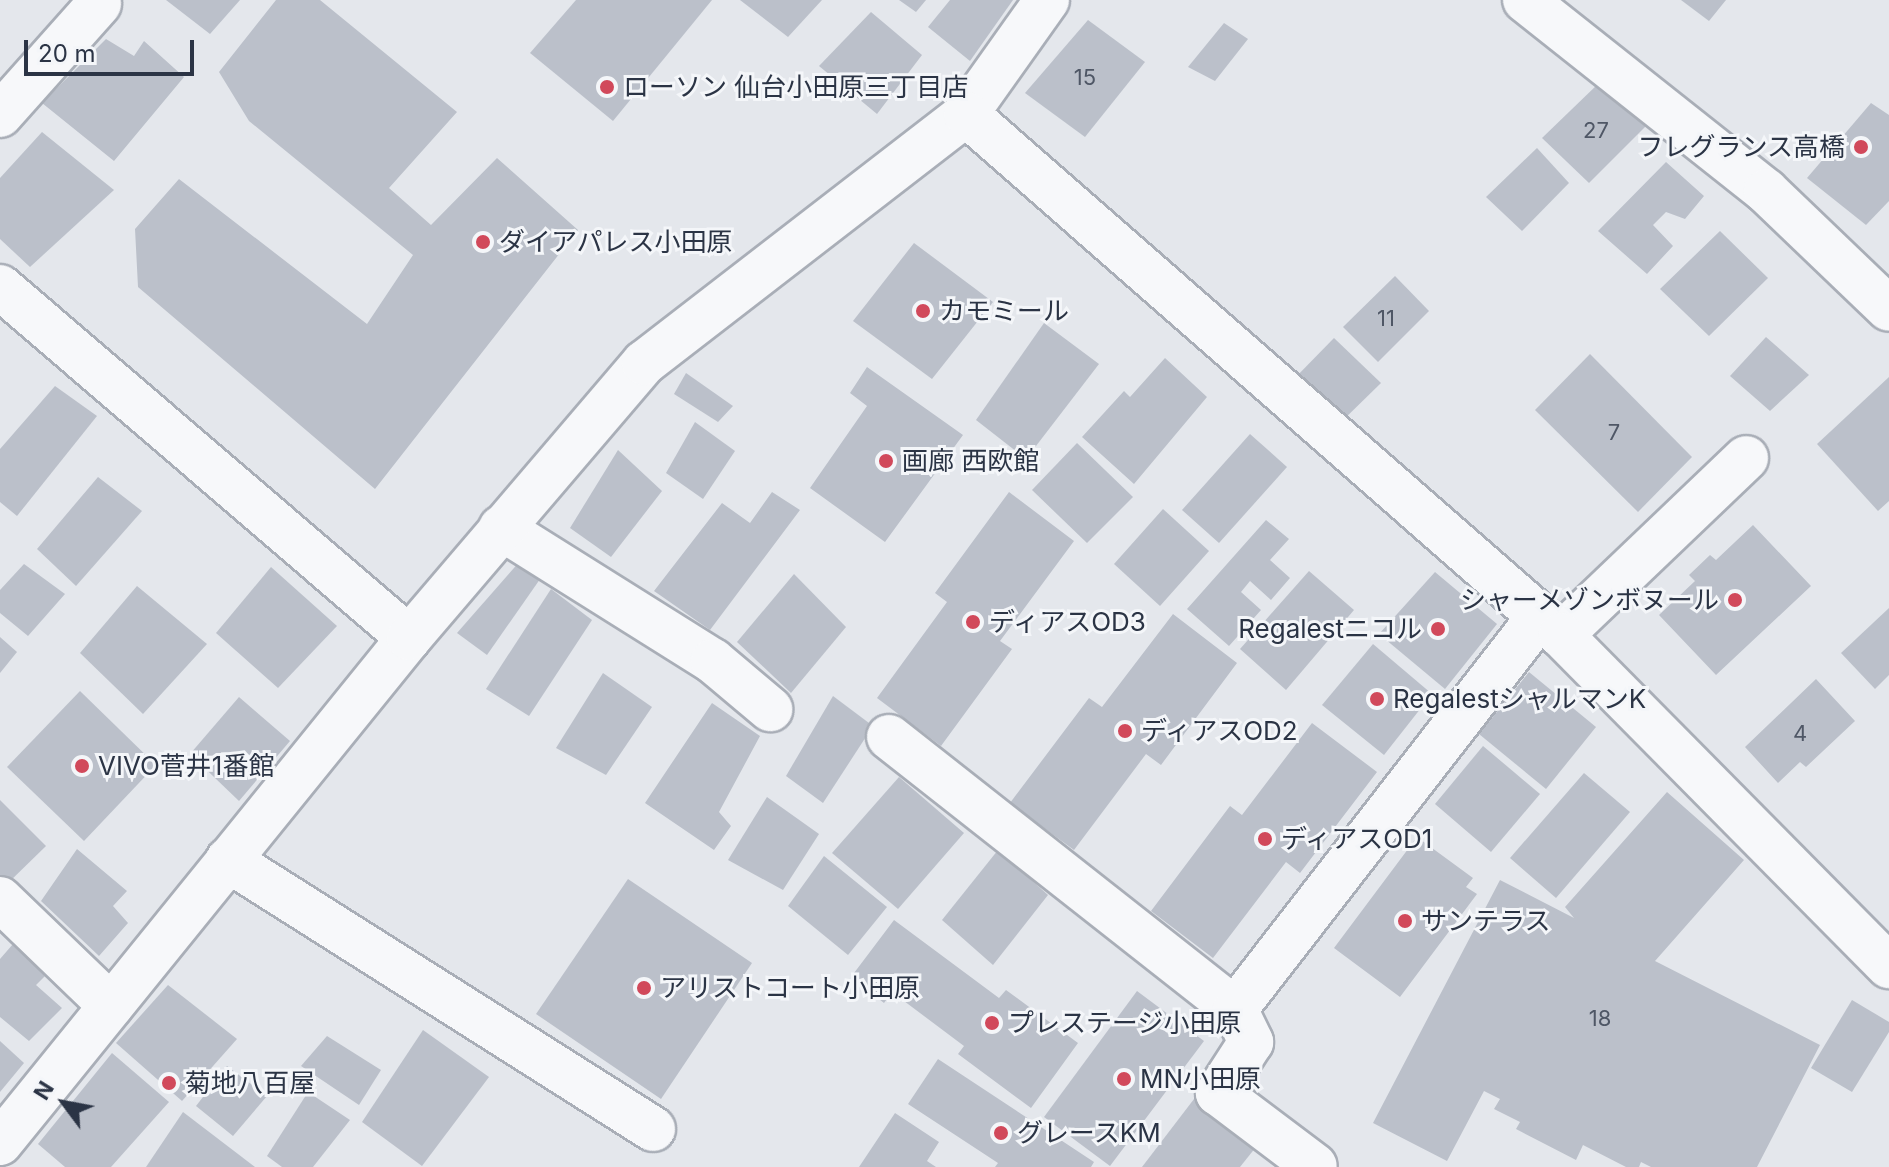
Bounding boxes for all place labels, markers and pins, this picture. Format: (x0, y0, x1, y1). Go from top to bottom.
place label: ローソン 仙台小田原三丁目店 (623, 71, 968, 103)
marker: ローソン 仙台小田原三丁目店 (598, 78, 616, 96)
place label: フレグランス高橋 (1637, 131, 1845, 163)
marker: フレグランス高橋 (1852, 138, 1870, 156)
place label: ダイアパレス小田原 (499, 226, 733, 258)
marker: ダイアパレス小田原 (474, 233, 492, 251)
place label: カモミール (939, 295, 1069, 327)
marker: カモミール (914, 302, 932, 320)
place label: 画廊 西欧館 (902, 445, 1039, 477)
marker: 画廊 西欧館 (877, 452, 895, 470)
place label: シャーメゾンボヌール (1459, 584, 1719, 616)
marker: シャーメゾンボヌール (1726, 591, 1744, 609)
place label: ディアスOD3 (989, 606, 1148, 638)
marker: ディアスOD3 (964, 613, 982, 631)
place label: Regalestニコル (1238, 613, 1422, 645)
marker: Regalestニコル (1429, 620, 1447, 638)
place label: RegalestシャルマンK (1393, 683, 1646, 715)
marker: RegalestシャルマンK (1368, 690, 1386, 708)
place label: ディアスOD2 (1141, 715, 1300, 747)
marker: ディアスOD2 (1116, 722, 1134, 740)
place label: VIVO菅井1番館 (98, 750, 274, 782)
marker: VIVO菅井1番館 (73, 757, 91, 775)
place label: ディアスOD1 (1281, 823, 1434, 855)
marker: ディアスOD1 (1256, 830, 1274, 848)
place label: サンテラス (1421, 905, 1551, 937)
marker: サンテラス (1396, 912, 1414, 930)
place label: アリストコート小田原 (660, 972, 920, 1004)
marker: アリストコート小田原 (635, 979, 653, 997)
place label: プレステージ小田原 (1008, 1007, 1242, 1039)
marker: プレステージ小田原 (983, 1014, 1001, 1032)
place label: MN小田原 (1140, 1063, 1261, 1095)
place label: 菊地八百屋 (185, 1067, 315, 1099)
marker: MN小田原 (1115, 1070, 1133, 1088)
marker: 菊地八百屋 (160, 1074, 178, 1092)
place label: グレースKM (1017, 1117, 1162, 1149)
marker: グレースKM (992, 1124, 1010, 1142)

